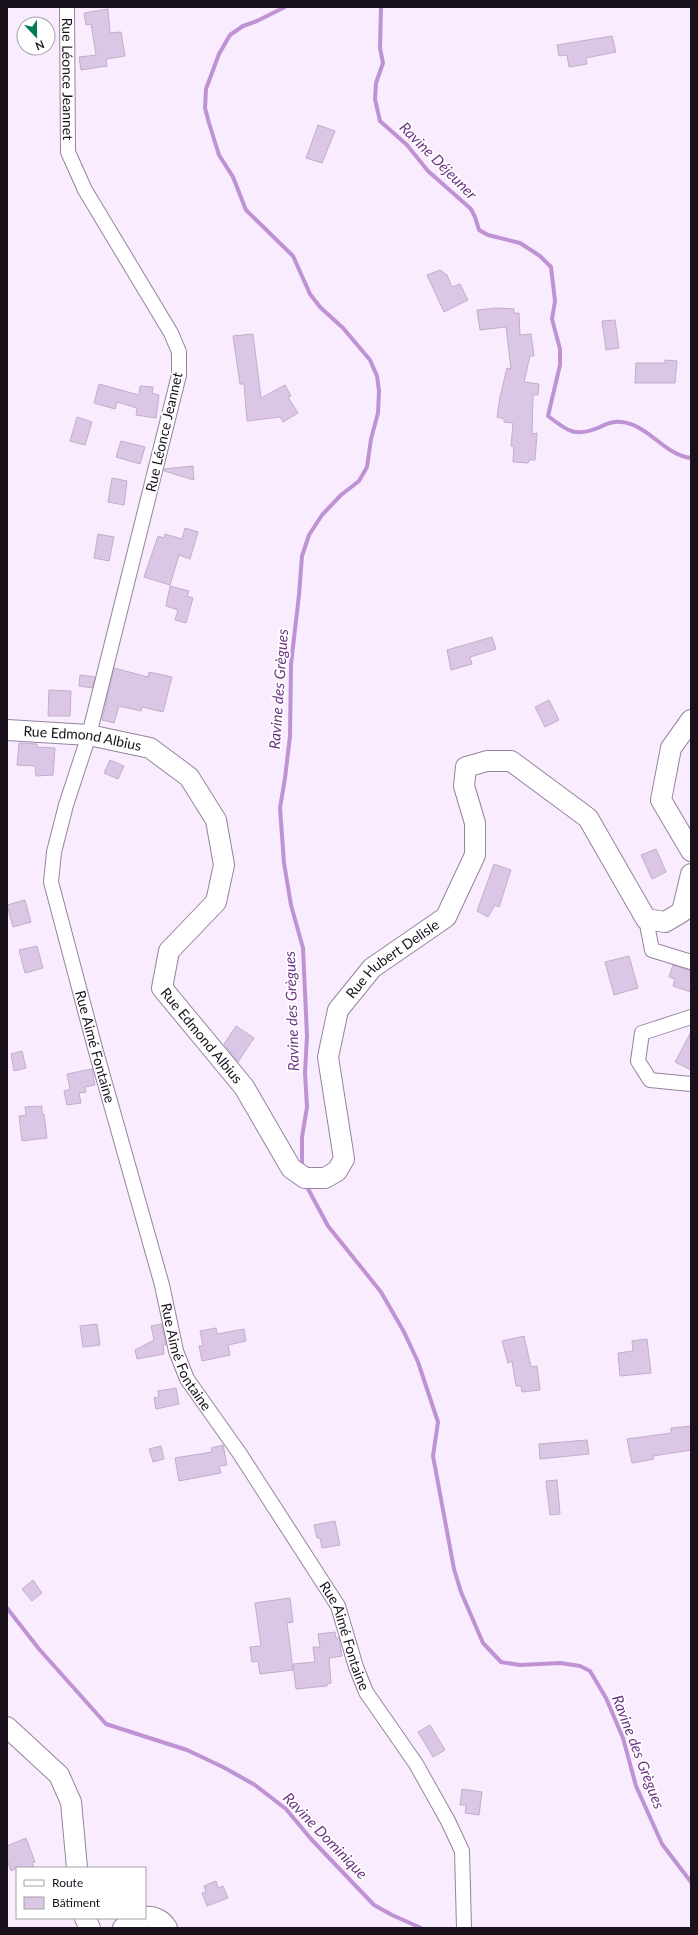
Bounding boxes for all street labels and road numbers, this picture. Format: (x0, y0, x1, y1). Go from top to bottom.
street label: Rue Léonce Jeannet (59, 18, 77, 140)
street label: Rue Léonce Jeannet (141, 370, 186, 493)
street label: Rue Edmond Albius (23, 722, 143, 754)
street label: Rue Hubert Delisle (342, 915, 442, 1001)
street label: Rue Edmond Albius (157, 984, 246, 1087)
street label: Rue Aimé Fontaine (72, 989, 119, 1105)
street label: Rue Aimé Fontaine (158, 1301, 216, 1414)
street label: Rue Aimé Fontaine (316, 1578, 373, 1693)

